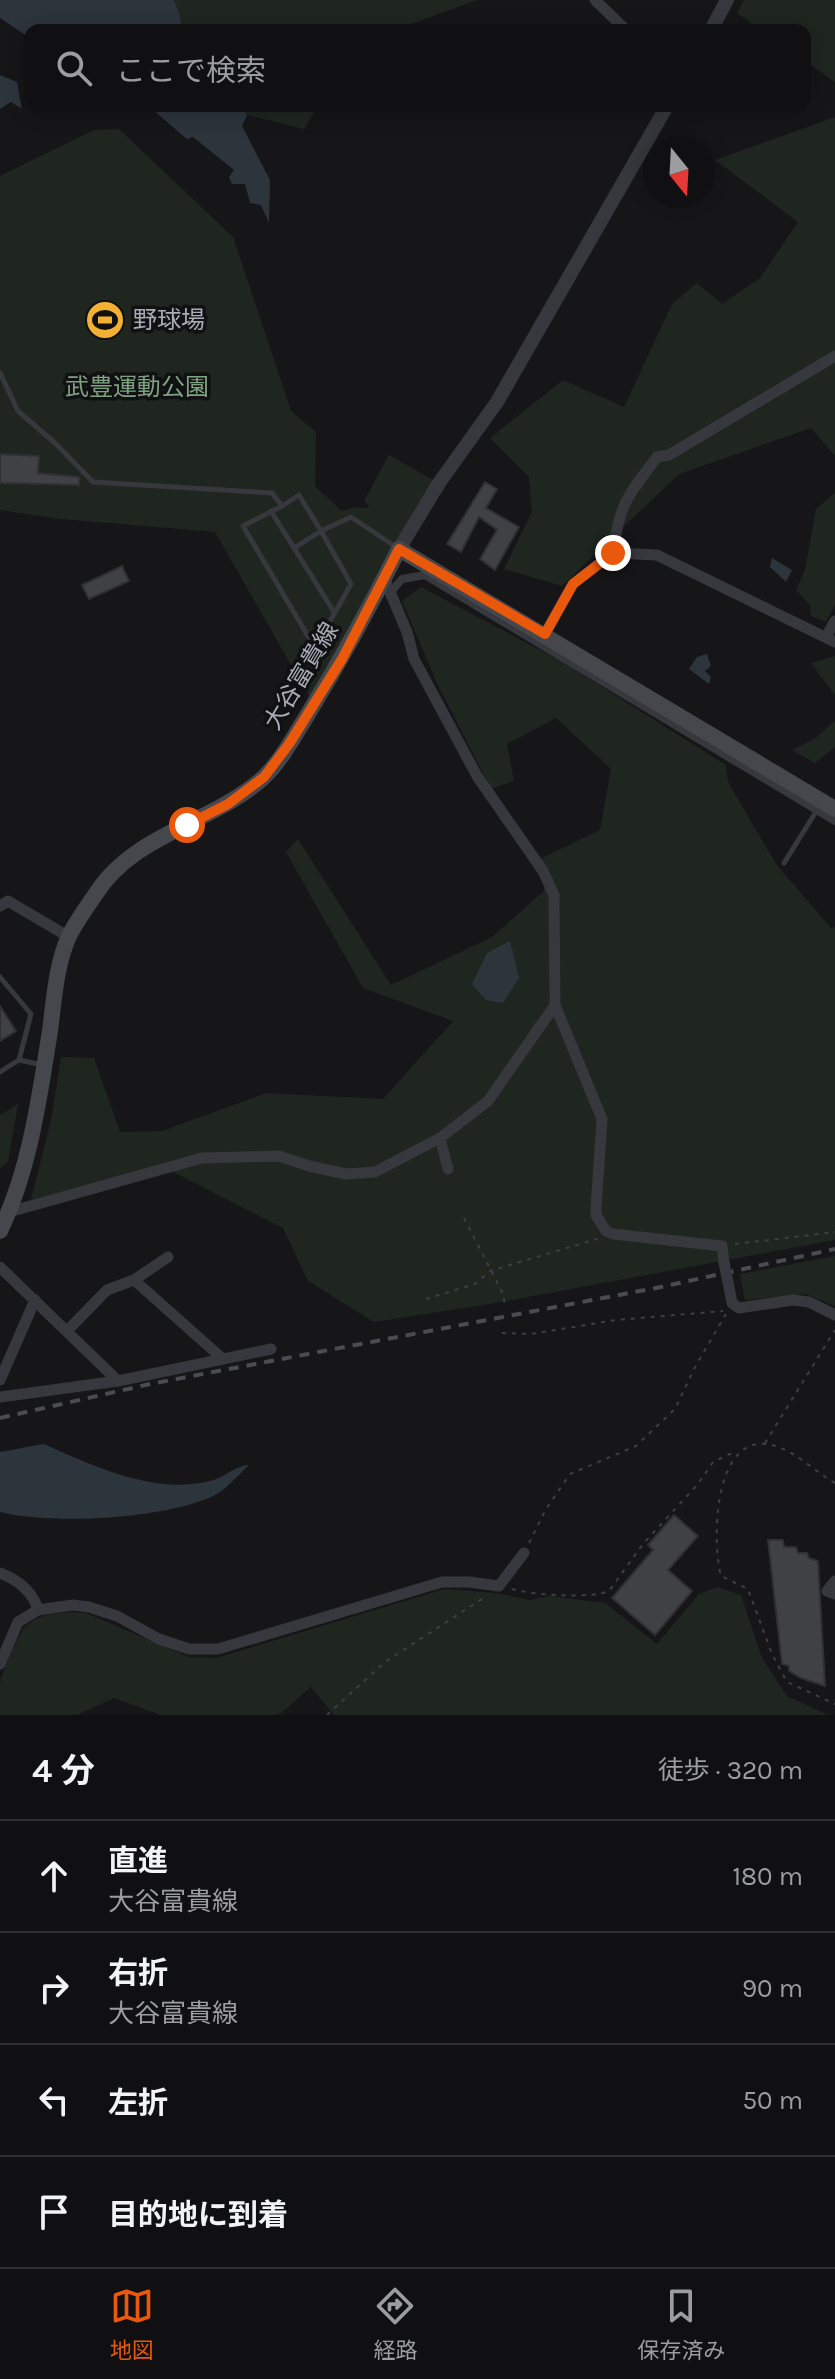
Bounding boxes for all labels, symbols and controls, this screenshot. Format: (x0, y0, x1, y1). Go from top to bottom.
search box (24, 24, 811, 112)
icon: search (52, 46, 96, 90)
text: ここで検索 (116, 53, 266, 89)
north arrow (643, 136, 715, 208)
sports icon: 野球場 (84, 299, 126, 341)
place label: 野球場 (133, 306, 205, 334)
park label: 武豊運動公園 (65, 373, 209, 401)
route end (595, 535, 631, 571)
street label: 大谷富貴線 (258, 617, 344, 735)
route start (169, 807, 205, 843)
text: 4 分 (32, 1751, 95, 1791)
text: 徒歩 · 320 m (658, 1755, 803, 1786)
text: 直進 (108, 1843, 168, 1879)
icon: ahead (32, 1854, 76, 1898)
text: 180 m (733, 1861, 803, 1892)
text: 大谷富貴線 (108, 1886, 238, 1917)
text: 右折 (108, 1955, 168, 1991)
icon: right (32, 1966, 76, 2010)
text: 90 m (742, 1973, 803, 2004)
text: 大谷富貴線 (108, 1998, 238, 2029)
icon: left (32, 2078, 76, 2122)
text: 左折 (108, 2085, 168, 2121)
text: 50 m (742, 2085, 803, 2116)
icon: arrive (32, 2190, 76, 2234)
text: 目的地に到着 (108, 2197, 288, 2233)
tab: 地図 (110, 2284, 154, 2364)
tab: 経路 (373, 2284, 417, 2364)
tab: 保存済み (637, 2284, 725, 2364)

